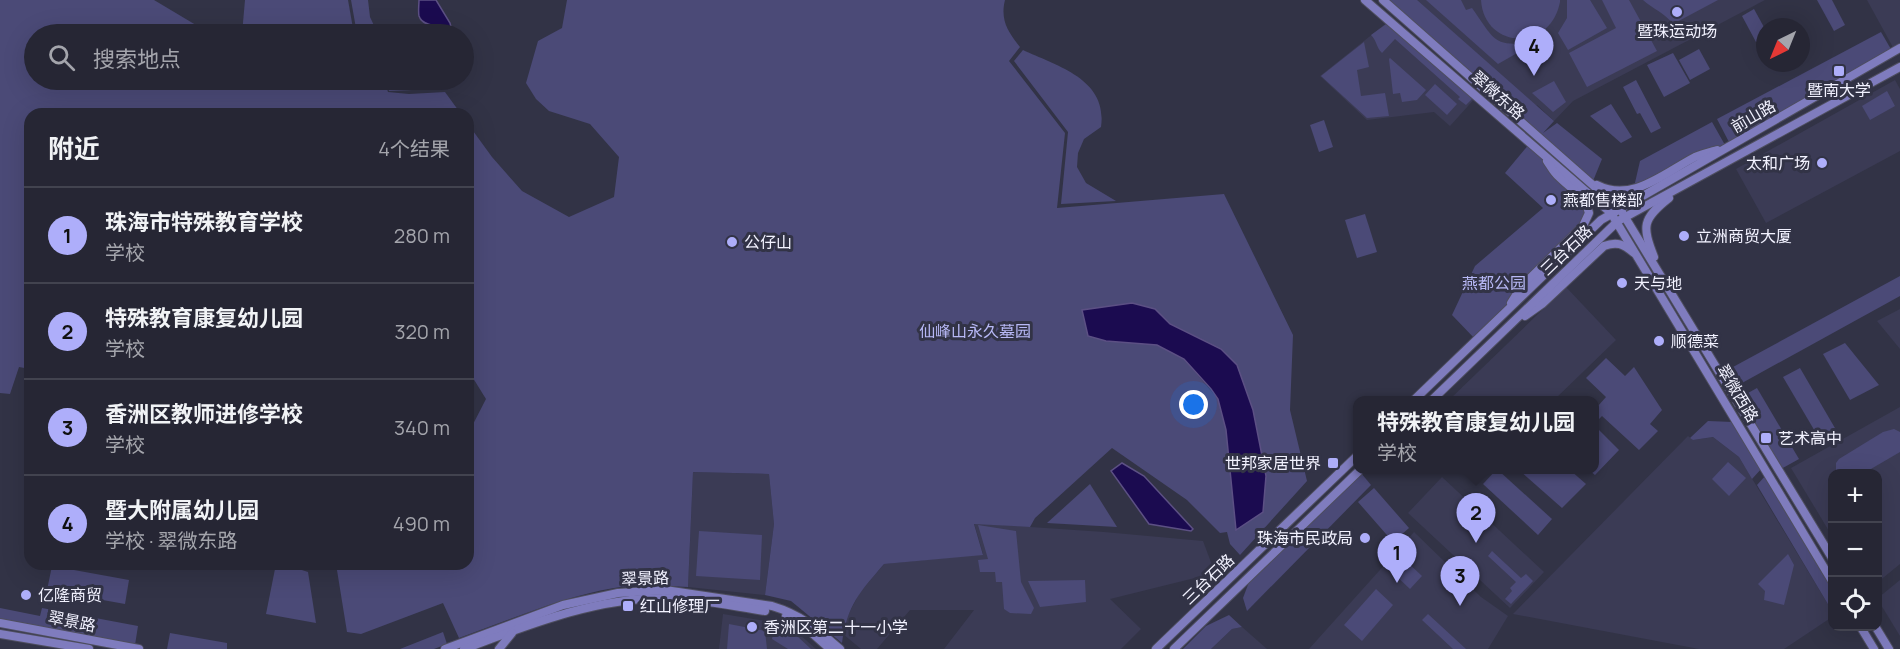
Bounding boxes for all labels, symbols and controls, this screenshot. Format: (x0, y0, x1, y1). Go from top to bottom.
marker: 暨珠运动场 (1670, 5, 1684, 19)
north arrow (1756, 18, 1810, 72)
place label: 暨珠运动场 (1637, 20, 1717, 42)
search box (24, 24, 474, 90)
pin: 4 (1514, 26, 1553, 76)
icon: search (45, 41, 78, 74)
text: 搜索地点 (93, 44, 181, 74)
marker: 暨南大学 (1832, 64, 1846, 78)
street label: 翠微东路 (1467, 66, 1529, 124)
place label: 暨南大学 (1807, 79, 1871, 101)
street label: 前山路 (1727, 94, 1779, 138)
text: 附近 (48, 130, 100, 166)
text: 4个结果 (378, 135, 450, 162)
place label: 太和广场 (1746, 152, 1810, 174)
marker: 太和广场 (1815, 156, 1829, 170)
place label: 燕都售楼部 (1563, 189, 1643, 211)
marker: 燕都售楼部 (1544, 193, 1558, 207)
text: 珠海市特殊教育学校 (105, 207, 303, 237)
street label: 三台石路 (1535, 220, 1597, 280)
text: 1 (63, 222, 72, 249)
text: 280 m (394, 222, 450, 249)
place label: 立洲商贸大厦 (1696, 225, 1792, 247)
marker: 立洲商贸大厦 (1677, 229, 1691, 243)
place label: 公仔山 (744, 231, 792, 253)
marker: 公仔山 (725, 235, 739, 249)
text: 学校 (105, 239, 145, 266)
park label: 燕都公园 (1462, 272, 1526, 294)
place label: 天与地 (1634, 272, 1682, 294)
marker: 天与地 (1615, 276, 1629, 290)
text: 特殊教育康复幼儿园 (105, 303, 303, 333)
text: 2 (62, 318, 73, 345)
text: 320 m (394, 318, 450, 345)
park label: 仙峰山永久墓园 (919, 320, 1031, 342)
place label: 顺德菜 (1671, 330, 1719, 352)
marker: 顺德菜 (1652, 334, 1666, 348)
text: 学校 (105, 335, 145, 362)
street label: 翠微西路 (1712, 360, 1764, 426)
your location (1179, 390, 1208, 419)
popup (1353, 396, 1599, 474)
text: 香洲区教师进修学校 (105, 399, 303, 429)
text: 特殊教育康复幼儿园 (1377, 407, 1575, 437)
text: 3 (62, 414, 73, 441)
text: 340 m (394, 414, 450, 441)
place label: 艺术高中 (1778, 427, 1842, 449)
text: 学校 (105, 431, 145, 458)
marker: 艺术高中 (1759, 431, 1773, 445)
text: 学校 (1377, 439, 1417, 466)
place label: 世邦家居世界 (1225, 452, 1321, 474)
marker: 世邦家居世界 (1326, 456, 1340, 470)
map controls (1828, 469, 1882, 631)
button: + (1828, 469, 1882, 523)
pin: 2 (1456, 494, 1496, 543)
text: 暨大附属幼儿园 (105, 495, 259, 525)
text: 4 (61, 510, 74, 537)
text: 490 m (393, 510, 450, 537)
button: − (1828, 523, 1882, 577)
text: 学校 · 翠微东路 (105, 527, 238, 554)
place label: 珠海市民政局 (1257, 527, 1353, 549)
marker: 珠海市民政局 (1358, 531, 1372, 545)
pin: 1 (1378, 534, 1416, 583)
street label: 三台石路 (1177, 549, 1239, 609)
pin: 3 (1440, 556, 1480, 606)
street label: 翠景路 (621, 566, 669, 590)
button: locate (1828, 577, 1882, 631)
place label: 亿隆商贸 (38, 584, 102, 606)
marker: 亿隆商贸 (19, 588, 33, 602)
place label: 红山修理厂 (640, 595, 720, 617)
marker: 红山修理厂 (621, 599, 635, 613)
street label: 翠景路 (46, 606, 98, 636)
place label: 香洲区第二十一小学 (764, 616, 908, 638)
marker: 香洲区第二十一小学 (745, 620, 759, 634)

